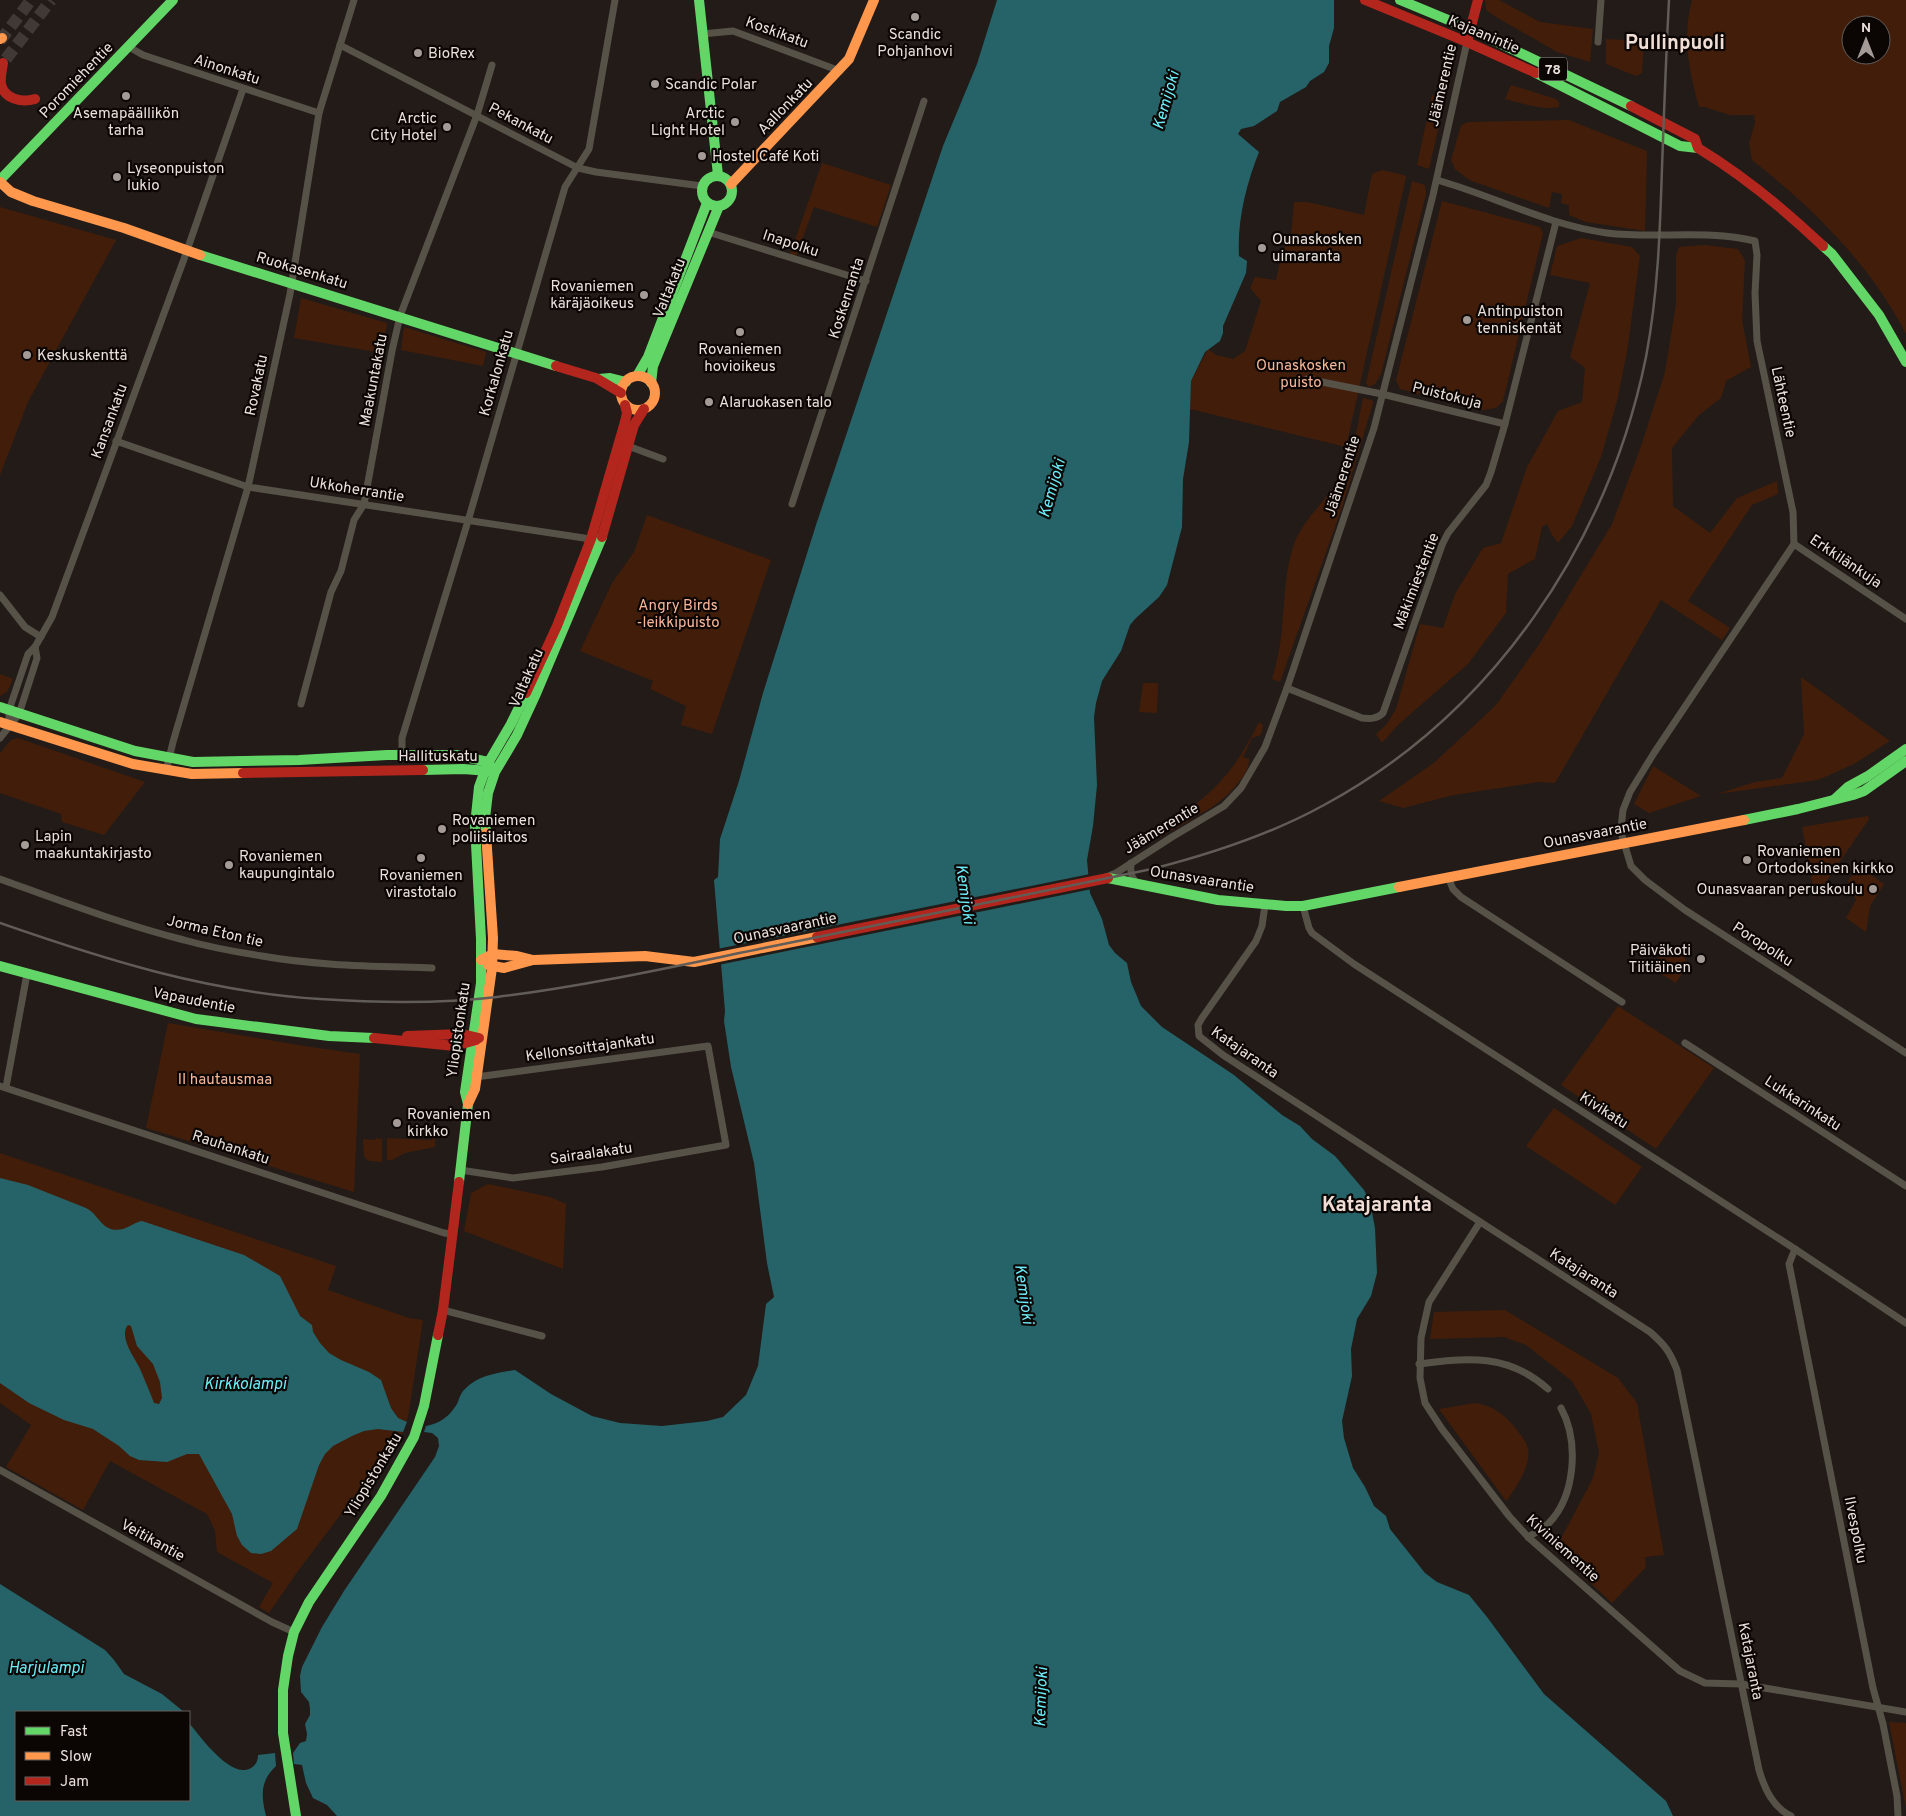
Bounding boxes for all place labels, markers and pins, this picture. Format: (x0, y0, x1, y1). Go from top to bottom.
marker: Scandic Pohjanhovi (909, 11, 921, 23)
place label: Scandic Pohjanhovi (877, 26, 953, 62)
place label: BioRex (428, 45, 475, 64)
marker: BioRex (412, 47, 424, 59)
place label: Scandic Polar (665, 76, 757, 95)
marker: Scandic Polar (649, 78, 661, 90)
marker: Asemapäällikön tarha (120, 90, 132, 102)
place label: Asemapäällikön tarha (73, 105, 179, 141)
place label: Arctic Light Hotel (651, 105, 725, 141)
place label: Arctic City Hotel (370, 110, 437, 146)
marker: Arctic Light Hotel (729, 116, 741, 128)
marker: Arctic City Hotel (441, 121, 453, 133)
place label: Hostel Café Koti (712, 148, 819, 167)
marker: Hostel Café Koti (696, 150, 708, 162)
place label: Lyseonpuiston lukio (127, 160, 224, 196)
marker: Lyseonpuiston lukio (111, 171, 123, 183)
place label: Ounaskosken uimaranta (1272, 231, 1362, 267)
marker: Ounaskosken uimaranta (1256, 242, 1268, 254)
place label: Rovaniemen käräjäoikeus (550, 278, 634, 314)
marker: Rovaniemen käräjäoikeus (638, 289, 650, 301)
place label: Antinpuiston tenniskentät (1477, 303, 1563, 339)
marker: Antinpuiston tenniskentät (1461, 314, 1473, 326)
marker: Rovaniemen hovioikeus (734, 326, 746, 338)
place label: Rovaniemen hovioikeus (698, 341, 782, 377)
place label: Keskuskenttä (37, 347, 128, 366)
marker: Keskuskenttä (21, 349, 33, 361)
place label: Alaruokasen talo (719, 394, 832, 413)
marker: Alaruokasen talo (703, 396, 715, 408)
place label: Rovaniemen poliisilaitos (452, 812, 535, 848)
marker: Rovaniemen poliisilaitos (436, 823, 448, 835)
place label: Lapin maakuntakirjasto (35, 828, 152, 864)
marker: Lapin maakuntakirjasto (19, 839, 31, 851)
place label: Rovaniemen Ortodoksinen kirkko (1757, 843, 1894, 879)
place label: Rovaniemen kaupungintalo (239, 848, 335, 884)
marker: Rovaniemen virastotalo (415, 852, 427, 864)
marker: Rovaniemen Ortodoksinen kirkko (1741, 854, 1753, 866)
marker: Rovaniemen kaupungintalo (223, 859, 235, 871)
place label: Rovaniemen virastotalo (379, 867, 463, 903)
place label: Ounasvaaran peruskoulu (1696, 881, 1863, 900)
marker: Ounasvaaran peruskoulu (1867, 883, 1879, 895)
place label: Päiväkoti Tiitiäinen (1628, 942, 1691, 978)
marker: Päiväkoti Tiitiäinen (1695, 953, 1707, 965)
place label: Rovaniemen kirkko (407, 1106, 490, 1142)
marker: Rovaniemen kirkko (391, 1117, 403, 1129)

